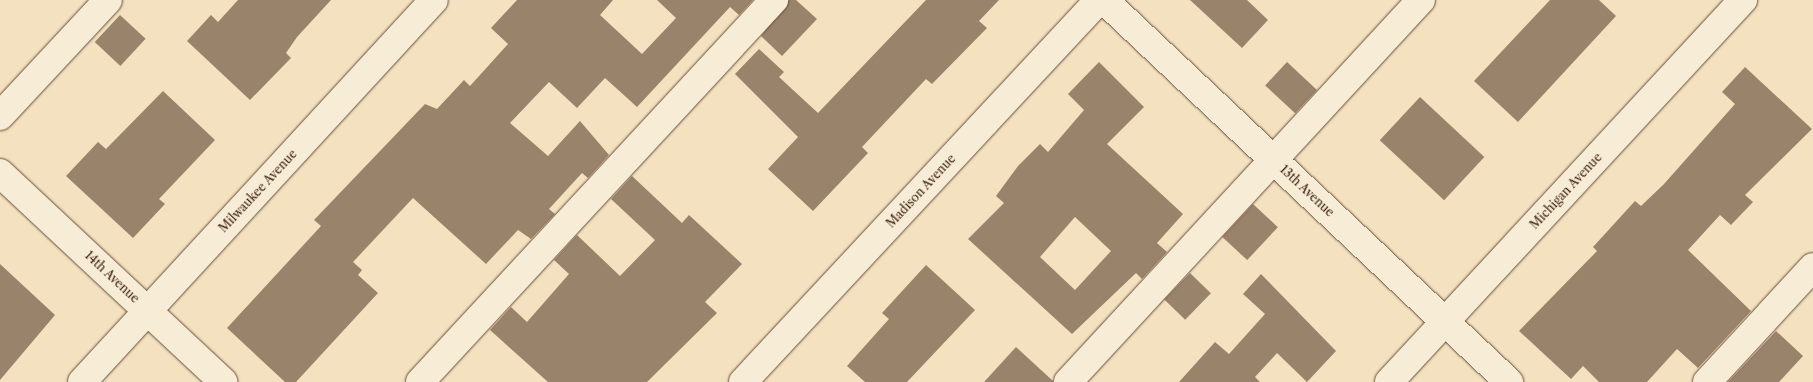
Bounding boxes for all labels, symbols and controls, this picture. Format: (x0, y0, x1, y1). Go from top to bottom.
street label: Milwaukee Avenue (216, 146, 300, 236)
street label: Michigan Avenue (1527, 150, 1605, 232)
street label: Madison Avenue (883, 151, 959, 231)
street label: 13th Avenue (1277, 162, 1337, 220)
street label: 14th Avenue (82, 248, 142, 306)

